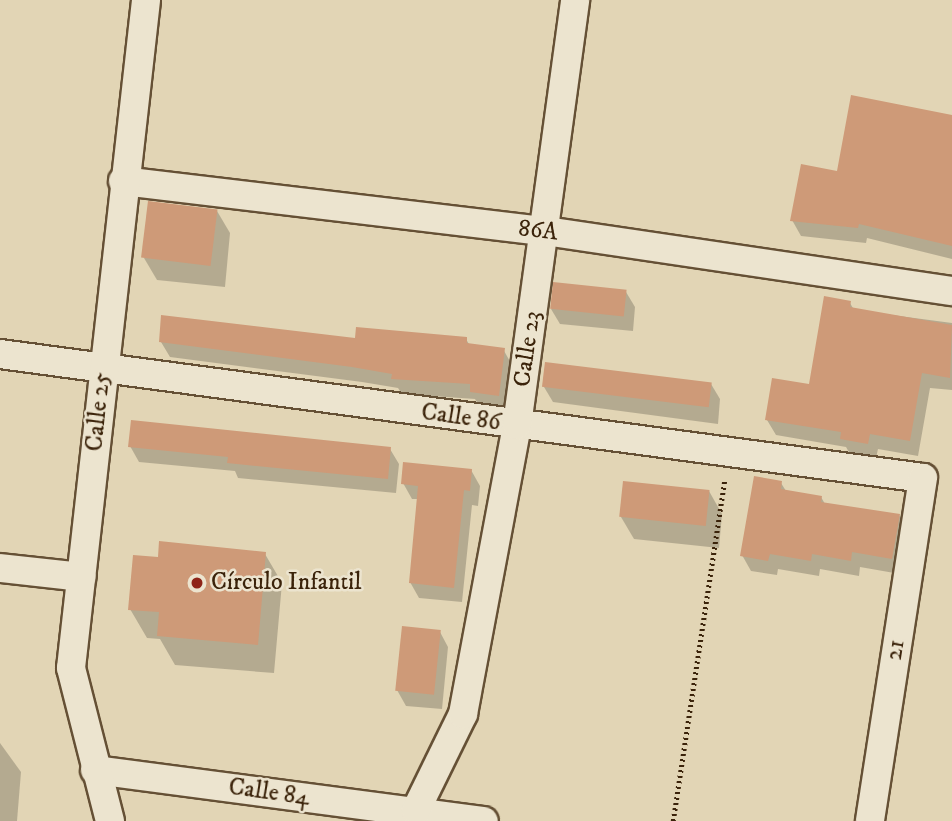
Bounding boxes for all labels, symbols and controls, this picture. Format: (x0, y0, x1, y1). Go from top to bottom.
street label: 86A (517, 214, 559, 248)
street label: Calle 23 (508, 309, 548, 389)
street label: Calle 25 (81, 371, 117, 453)
street label: Calle 86 (419, 398, 503, 438)
place label: Círculo Infantil (211, 569, 362, 597)
marker: Círculo Infantil (189, 575, 205, 591)
street label: 21 (880, 638, 912, 662)
street label: Calle 84 (227, 773, 311, 813)

